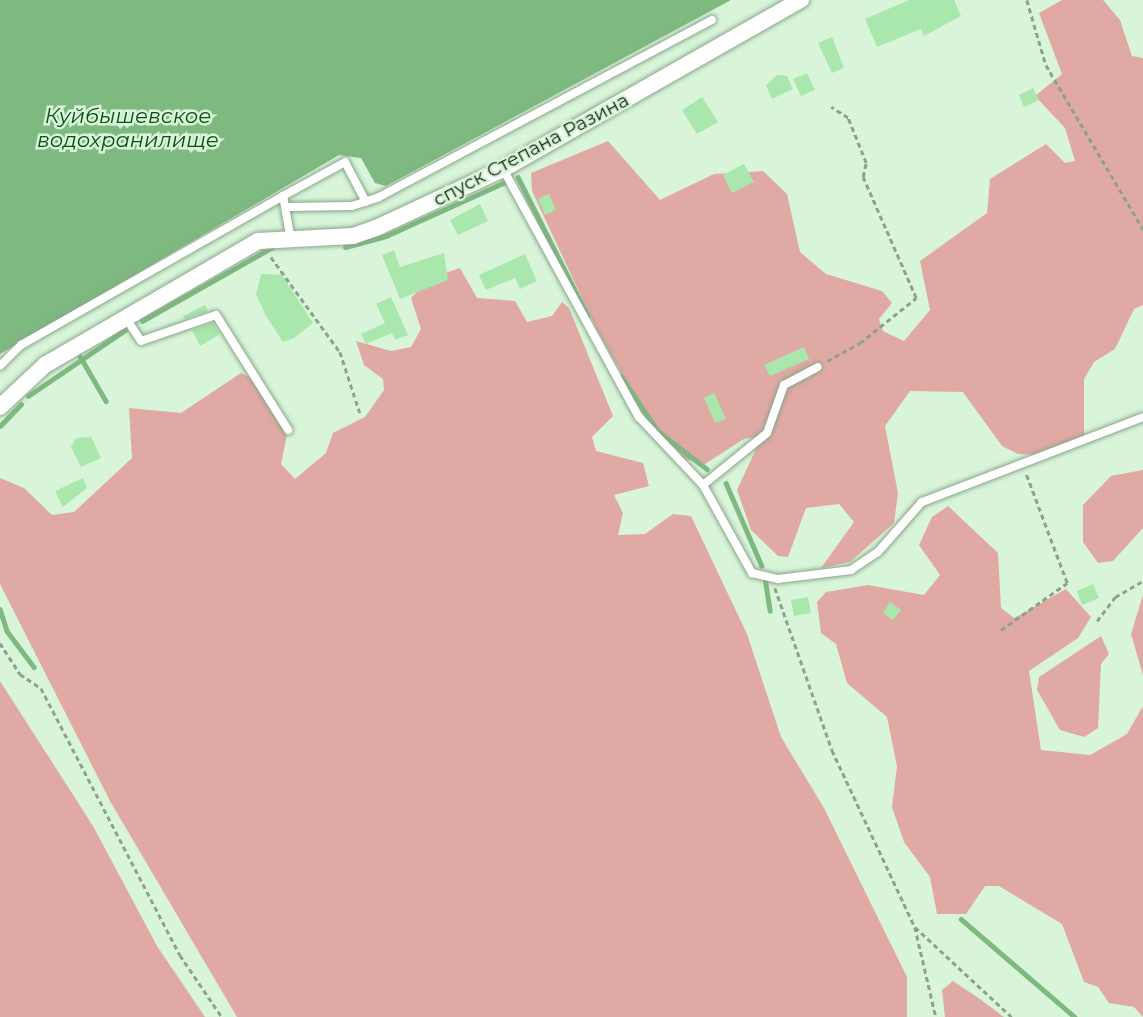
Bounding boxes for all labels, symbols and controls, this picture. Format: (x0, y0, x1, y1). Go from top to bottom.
street label: спуск Степана Разина (429, 89, 633, 211)
water label: Куйбышевское водохранилище (37, 103, 219, 153)

